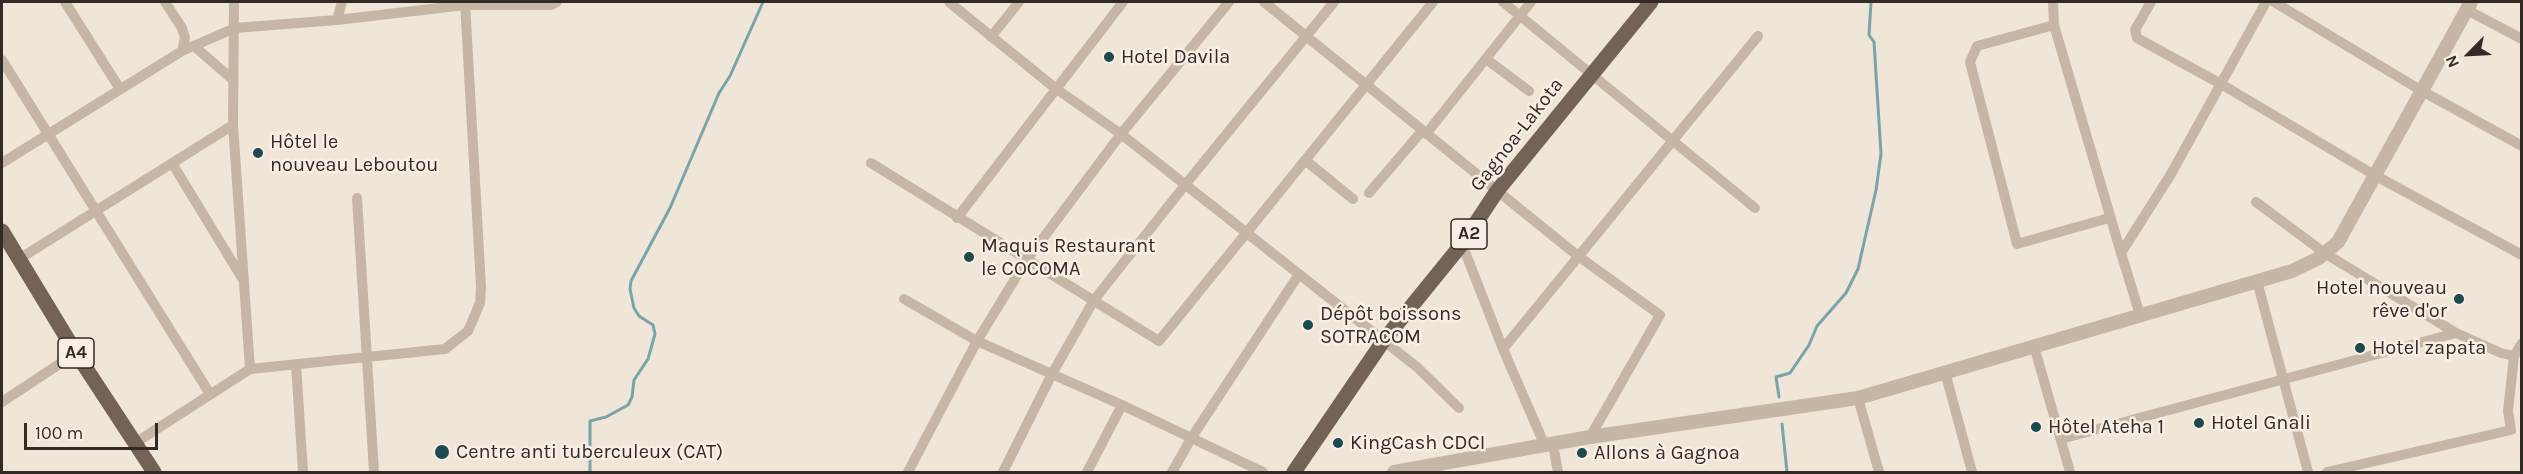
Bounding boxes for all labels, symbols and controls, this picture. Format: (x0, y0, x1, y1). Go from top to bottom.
north arrow (2439, 24, 2499, 84)
place label: Hotel Davila (1121, 45, 1230, 69)
marker: Hotel Davila (1102, 50, 1116, 64)
text: N (2441, 52, 2463, 71)
street label: Gagnoa-Lakota (1465, 74, 1569, 196)
place label: Hôtel le nouveau Leboutou (270, 130, 438, 177)
marker: Hôtel le nouveau Leboutou (251, 146, 265, 160)
road number: A2 (1451, 219, 1487, 249)
place label: Maquis Restaurant le COCOMA (981, 234, 1155, 281)
marker: Maquis Restaurant le COCOMA (962, 250, 976, 264)
place label: Hotel nouveau rêve d'or (2316, 276, 2447, 323)
marker: Hotel nouveau rêve d'or (2452, 292, 2466, 306)
place label: Dépôt boissons SOTRACOM (1320, 302, 1462, 349)
marker: Dépôt boissons SOTRACOM (1301, 318, 1315, 332)
place label: Hotel zapata (2372, 336, 2486, 360)
road number: A4 (58, 338, 94, 368)
marker: Hotel zapata (2353, 341, 2367, 355)
scale bar (27, 411, 160, 449)
place label: Hotel Gnali (2211, 411, 2311, 435)
place label: Hôtel Ateha 1 (2048, 415, 2164, 439)
marker: Hotel Gnali (2192, 416, 2206, 430)
marker: Hôtel Ateha 1 (2029, 420, 2043, 434)
text: 100 m (35, 422, 83, 444)
place label: KingCash CDCI (1350, 431, 1485, 455)
marker: KingCash CDCI (1331, 436, 1345, 450)
place label: Centre anti tuberculeux (CAT) (456, 440, 723, 464)
place label: Allons à Gagnoa (1594, 441, 1740, 465)
marker: Centre anti tuberculeux (CAT) (433, 443, 451, 461)
marker: Allons à Gagnoa (1575, 446, 1589, 460)

